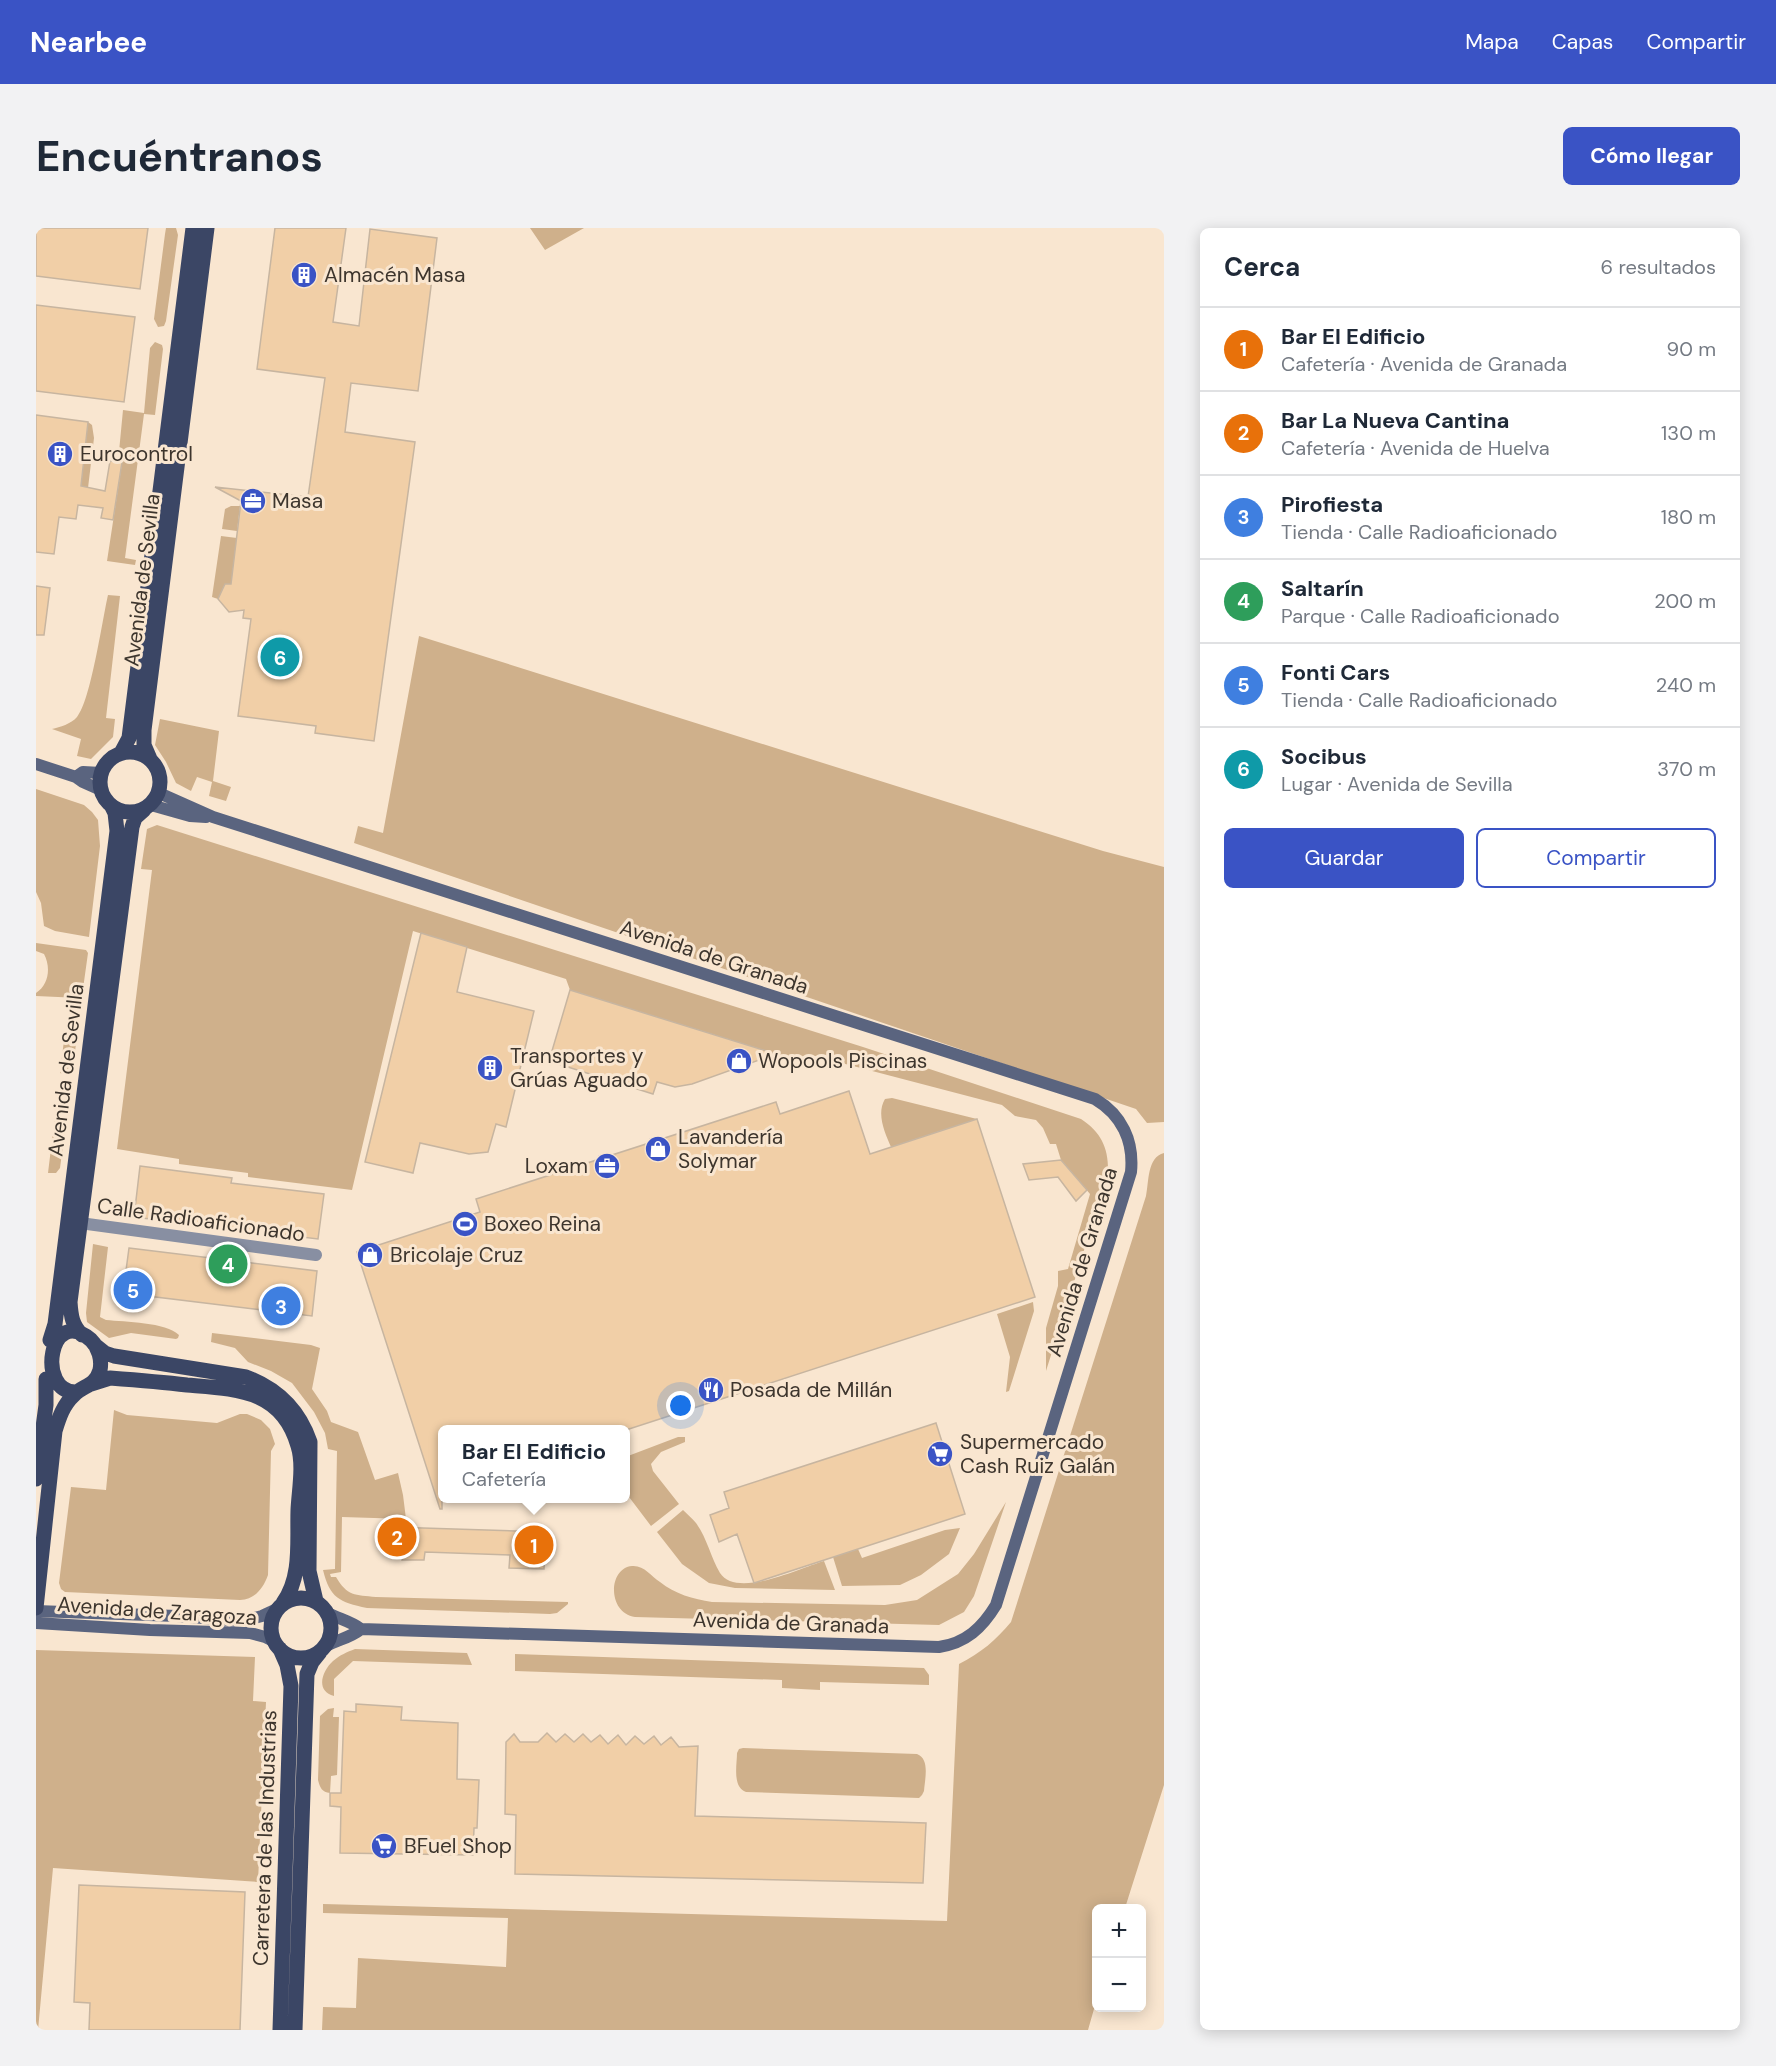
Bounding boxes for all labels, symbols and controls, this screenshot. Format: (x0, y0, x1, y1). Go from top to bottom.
text: Nearbee (30, 24, 147, 61)
text: Mapa (1465, 28, 1519, 56)
text: Capas (1552, 28, 1613, 56)
text: Compartir (1646, 28, 1746, 56)
button: Cómo llegar (1563, 127, 1740, 185)
text: Encuéntranos (36, 129, 323, 184)
text: Cerca (1224, 250, 1300, 284)
text: 6 resultados (1601, 254, 1716, 280)
building icon: Almacén Masa (289, 260, 319, 290)
place label: Almacén Masa (324, 261, 465, 289)
text: Bar El Edificio (1281, 322, 1425, 351)
text: 1 (1240, 336, 1247, 362)
text: 90 m (1667, 336, 1716, 362)
text: Cafetería · Avenida de Granada (1281, 351, 1567, 377)
text: Bar La Nueva Cantina (1281, 406, 1509, 435)
text: 2 (1238, 420, 1249, 446)
text: 130 m (1661, 420, 1716, 446)
text: Cafetería · Avenida de Huelva (1281, 435, 1550, 461)
building icon: Eurocontrol (45, 439, 75, 469)
place label: Eurocontrol (80, 440, 193, 468)
office icon: Masa (238, 486, 268, 516)
place label: Masa (272, 487, 323, 515)
text: Pirofiesta (1281, 490, 1383, 519)
street label: Avenida de Sevilla (118, 492, 166, 668)
text: 3 (1237, 504, 1250, 530)
text: 180 m (1661, 504, 1716, 530)
text: Tienda · Calle Radioaficionado (1281, 519, 1557, 545)
text: Saltarín (1281, 574, 1364, 603)
text: 4 (1237, 588, 1250, 614)
text: 200 m (1654, 588, 1716, 614)
text: Parque · Calle Radioaficionado (1281, 603, 1560, 629)
pin: 6 (260, 634, 300, 680)
text: Fonti Cars (1281, 658, 1390, 687)
text: 5 (1237, 672, 1250, 698)
text: 240 m (1656, 672, 1716, 698)
text: Tienda · Calle Radioaficionado (1281, 687, 1557, 713)
text: Socibus (1281, 742, 1367, 771)
text: 6 (1237, 756, 1250, 782)
text: 370 m (1657, 756, 1716, 782)
text: Lugar · Avenida de Sevilla (1281, 771, 1513, 797)
button: Guardar (1224, 828, 1464, 888)
button: Compartir (1476, 828, 1716, 888)
street label: Avenida de Granada (616, 913, 812, 1001)
street label: Avenida de Sevilla (42, 982, 90, 1158)
place label: Transportes y Grúas Aguado (510, 1042, 648, 1094)
shop icon: Wopools Piscinas (724, 1046, 754, 1076)
place label: Wopools Piscinas (758, 1047, 927, 1075)
building icon: Transportes y Grúas Aguado (475, 1053, 505, 1083)
place label: Lavandería Solymar (678, 1123, 783, 1175)
shop icon: Lavandería Solymar (643, 1134, 673, 1164)
office icon: Loxam (592, 1151, 622, 1181)
place label: Loxam (525, 1152, 588, 1180)
street label: Avenida de Granada (1040, 1164, 1124, 1360)
street label: Calle Radioaficionado (95, 1192, 307, 1248)
sports icon: Boxeo Reina (450, 1209, 480, 1239)
place label: Boxeo Reina (484, 1210, 601, 1238)
shop icon: Bricolaje Cruz (355, 1240, 385, 1270)
place label: Bricolaje Cruz (390, 1241, 523, 1269)
pin: 4 (208, 1242, 248, 1286)
pin: 5 (114, 1268, 152, 1312)
pin: 3 (262, 1284, 300, 1328)
restaurant icon: Posada de Millán (696, 1375, 726, 1405)
place label: Posada de Millán (730, 1376, 892, 1404)
your location (666, 1391, 695, 1420)
popup (438, 1425, 630, 1503)
place label: Supermercado Cash Ruiz Galán (960, 1428, 1115, 1480)
text: Bar El Edificio (462, 1437, 606, 1466)
supermarket icon: Supermercado Cash Ruiz Galán (925, 1439, 955, 1469)
text: Cafetería (462, 1466, 546, 1492)
pin: 2 (378, 1514, 416, 1560)
pin: 1 (514, 1522, 554, 1568)
street label: Avenida de Zaragoza (56, 1590, 258, 1632)
street label: Avenida de Granada (692, 1606, 890, 1640)
street label: Carretera de las Industrias (247, 1710, 283, 1966)
supermarket icon: BFuel Shop (369, 1831, 399, 1861)
place label: BFuel Shop (404, 1832, 512, 1860)
map controls (1092, 1904, 1146, 2012)
button: + (1092, 1904, 1146, 1958)
button: − (1092, 1958, 1146, 2012)

